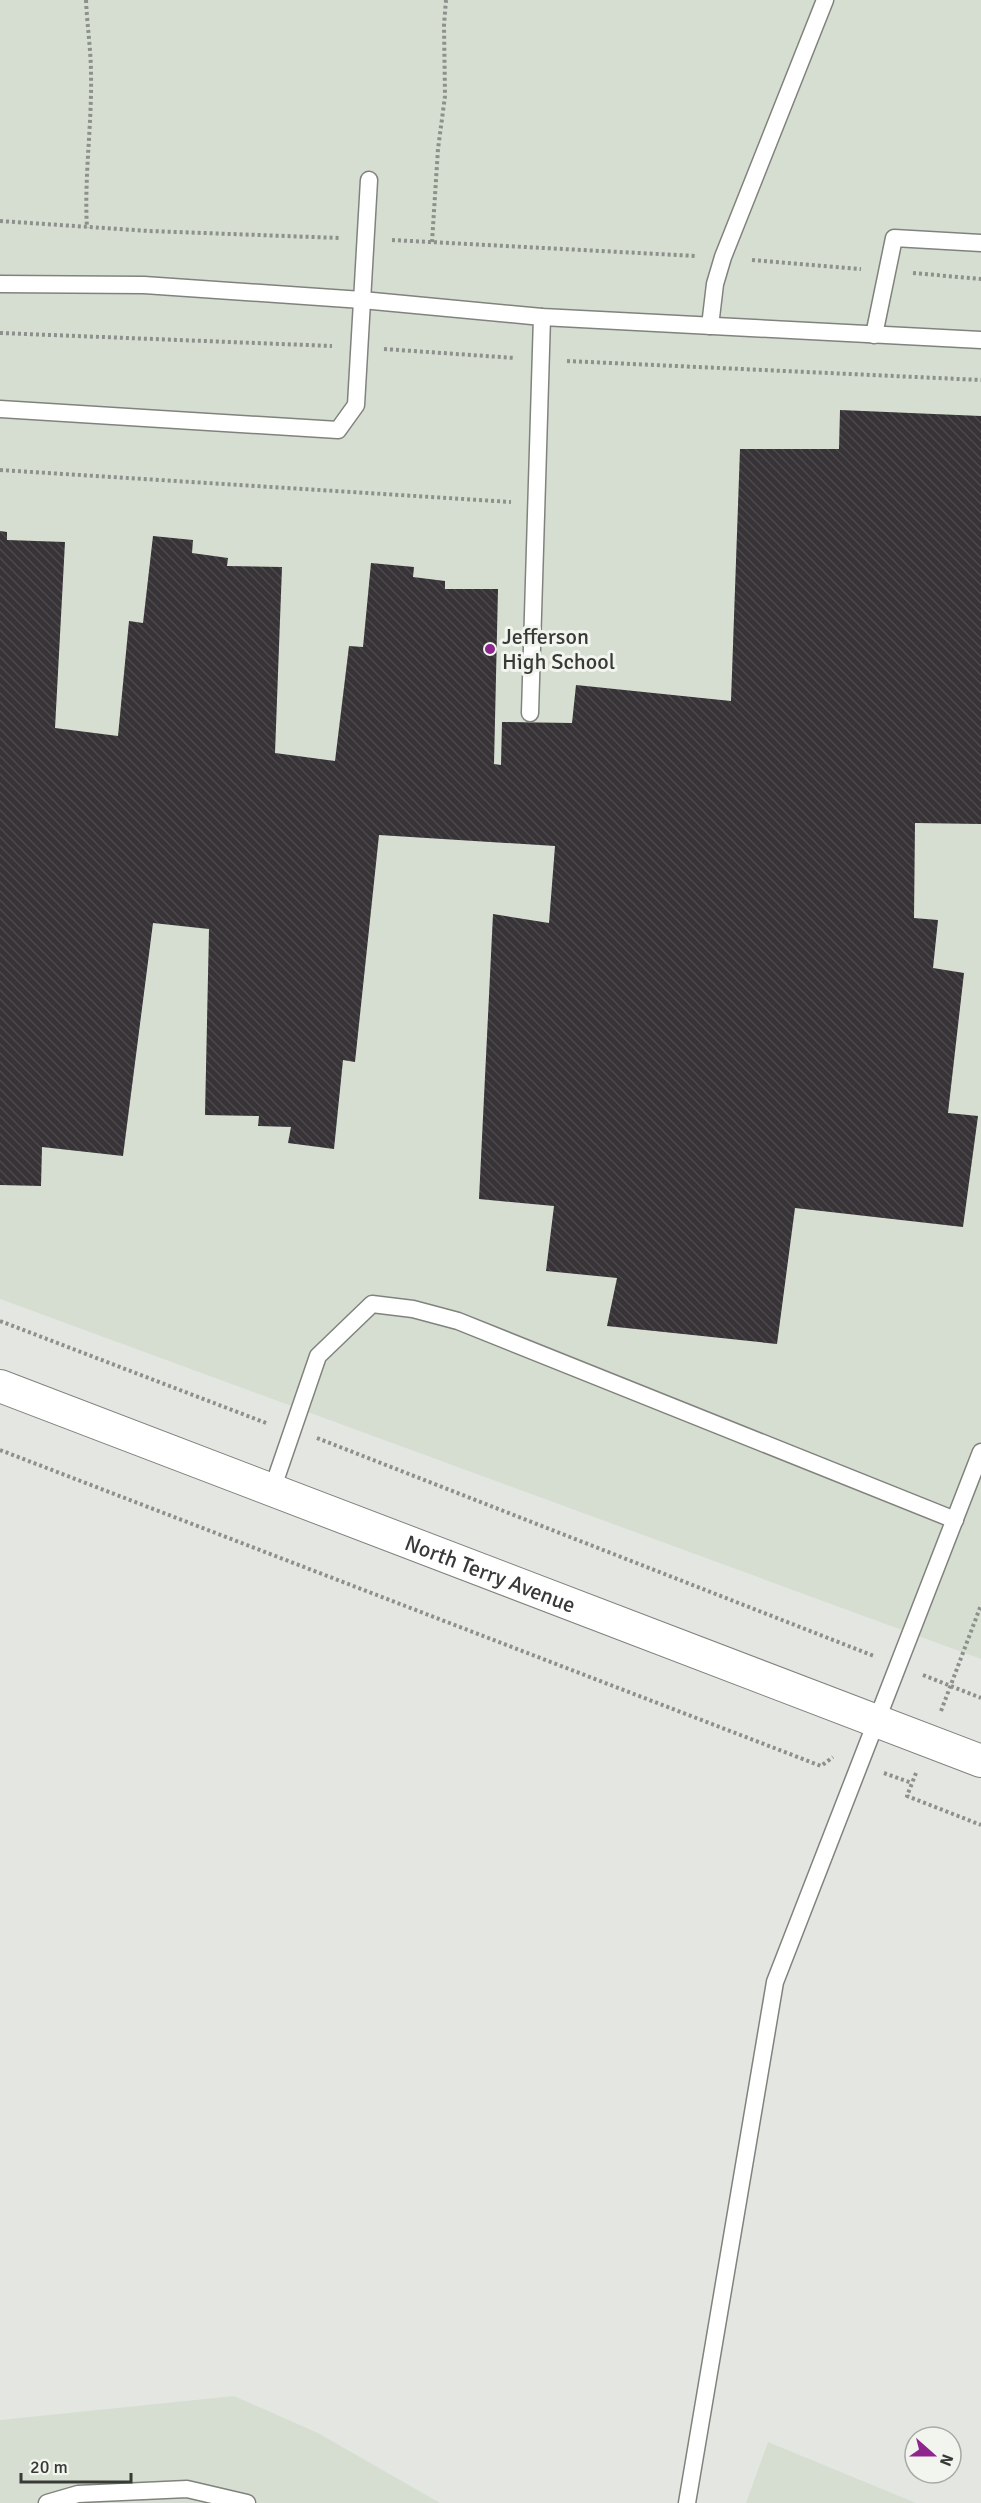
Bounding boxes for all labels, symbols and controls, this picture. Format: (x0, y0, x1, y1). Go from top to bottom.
place label: Jefferson High School (502, 623, 615, 675)
marker: Jefferson High School (483, 642, 497, 656)
street label: North Terry Avenue (401, 1529, 579, 1619)
north arrow (903, 2425, 963, 2485)
scale bar (21, 2446, 130, 2484)
text: N (935, 2451, 957, 2469)
text: 20 m (30, 2456, 68, 2478)

